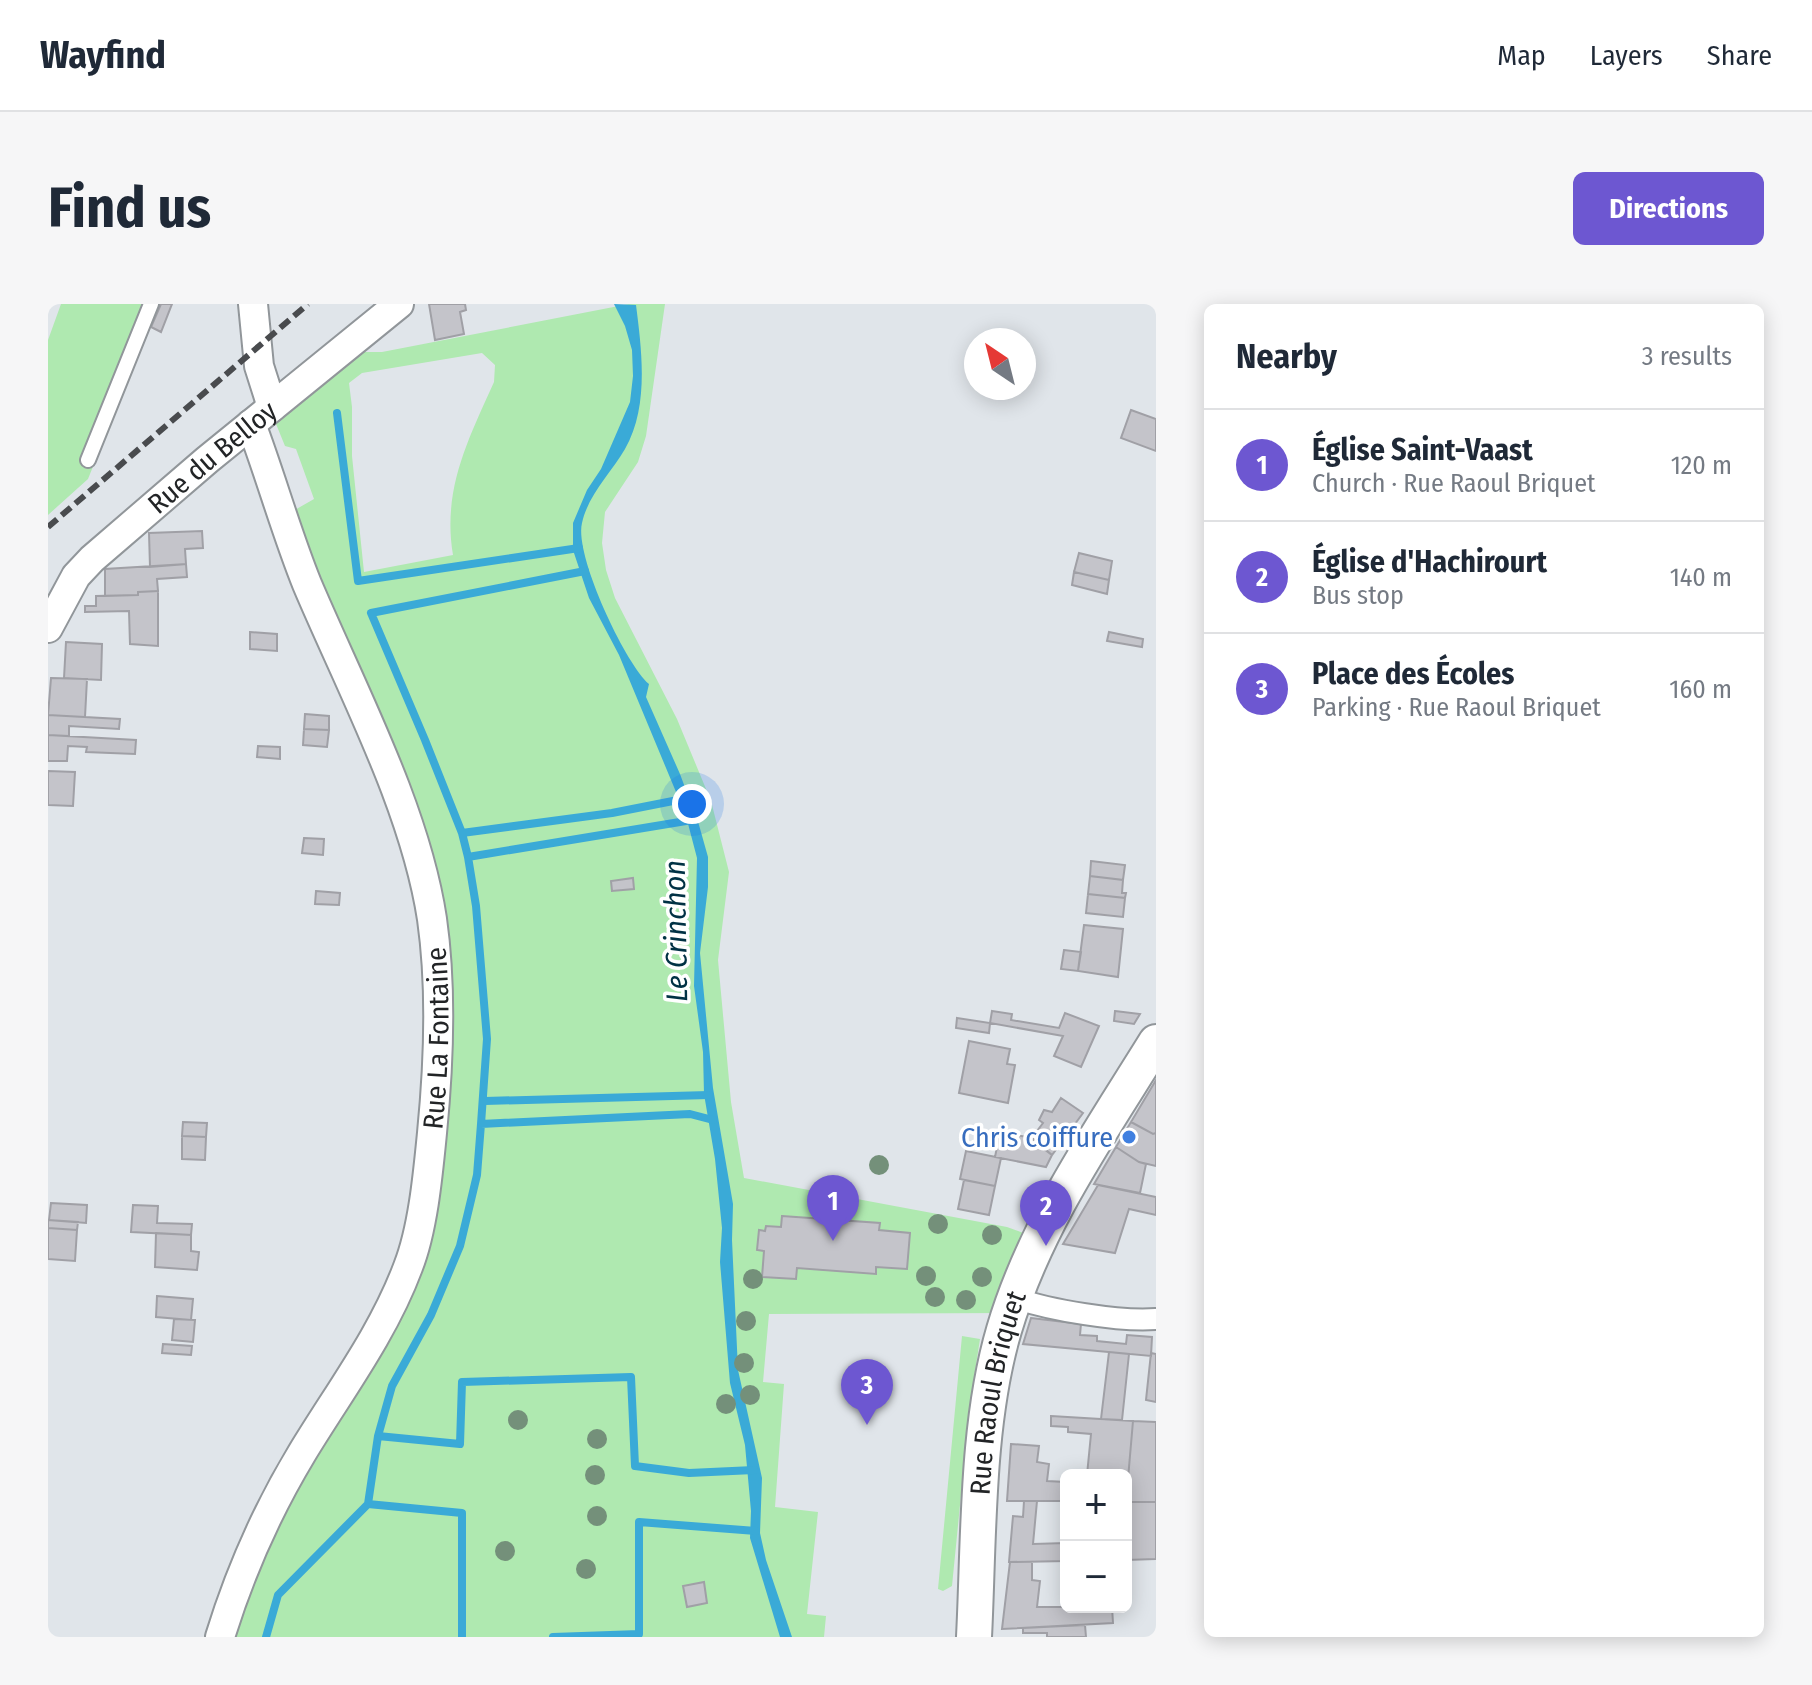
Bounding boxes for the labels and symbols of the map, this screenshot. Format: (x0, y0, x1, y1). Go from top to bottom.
north arrow (964, 328, 1036, 400)
street label: Rue du Belloy (141, 394, 284, 520)
your location (672, 784, 712, 824)
water label: Le Crinchon (657, 860, 695, 1002)
street label: Rue La Fontaine (416, 946, 455, 1131)
place label: Chris coiffure (961, 1121, 1113, 1154)
marker: Chris coiffure (1120, 1128, 1138, 1146)
pin: 1 (807, 1175, 859, 1241)
pin: 2 (1020, 1180, 1072, 1246)
street label: Rue Raoul Briquet (964, 1285, 1033, 1496)
pin: 3 (841, 1359, 893, 1425)

